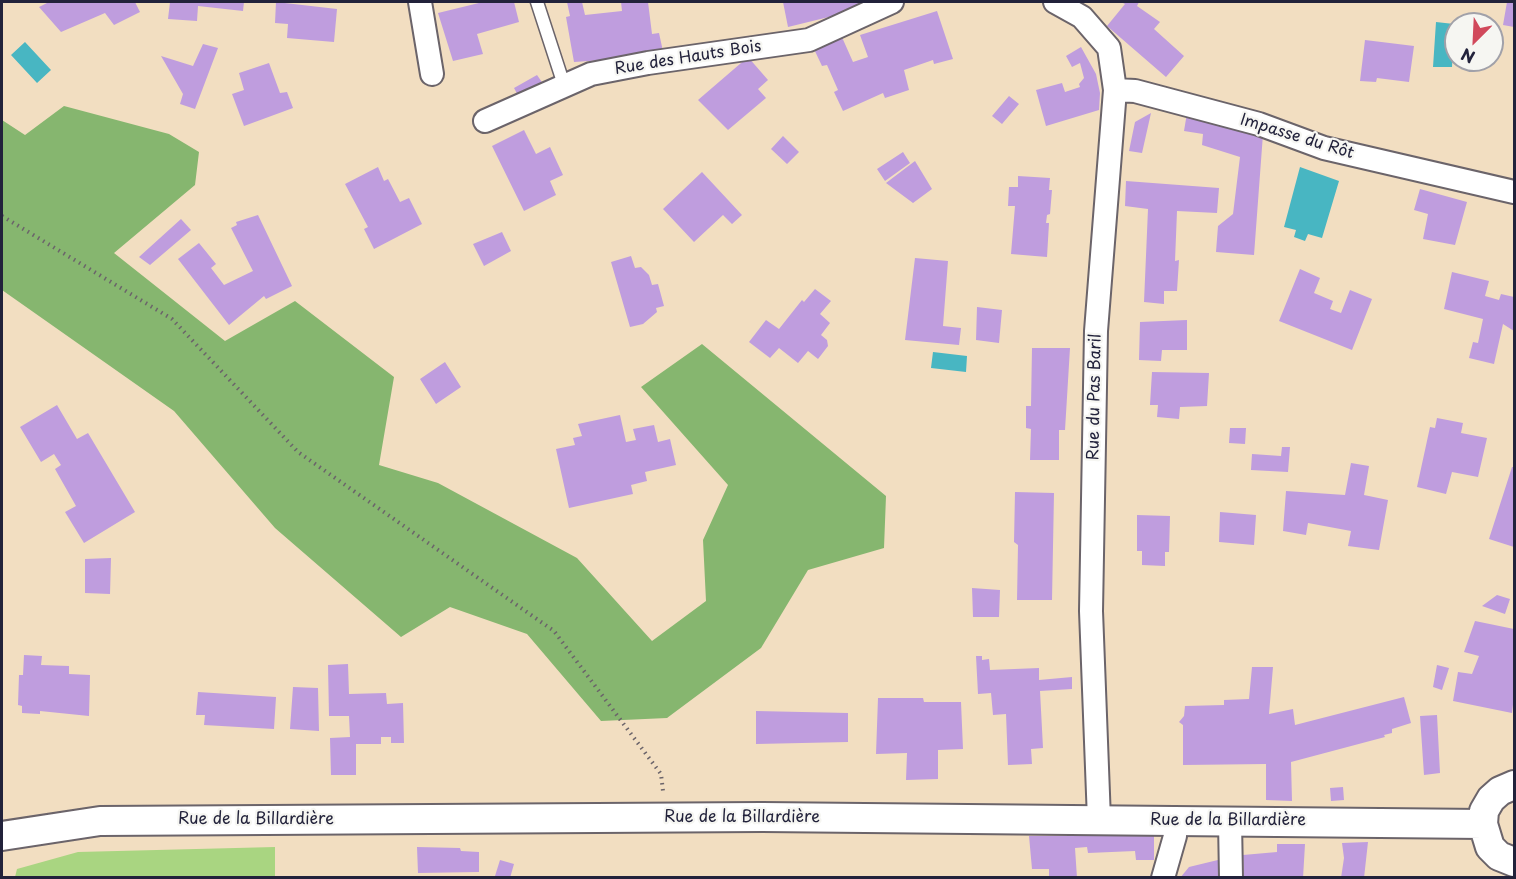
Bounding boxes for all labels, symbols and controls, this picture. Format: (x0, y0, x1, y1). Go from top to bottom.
north arrow (1444, 12, 1504, 72)
street label: Rue des Hauts Bois (613, 37, 763, 79)
text: N (1457, 43, 1478, 70)
street label: Impasse du Rôt (1238, 111, 1356, 163)
street label: Rue du Pas Baril (1084, 333, 1106, 461)
street label: Rue de la Billardière (664, 808, 820, 828)
street label: Rue de la Billardière (178, 810, 334, 830)
street label: Rue de la Billardière (1150, 811, 1306, 831)

